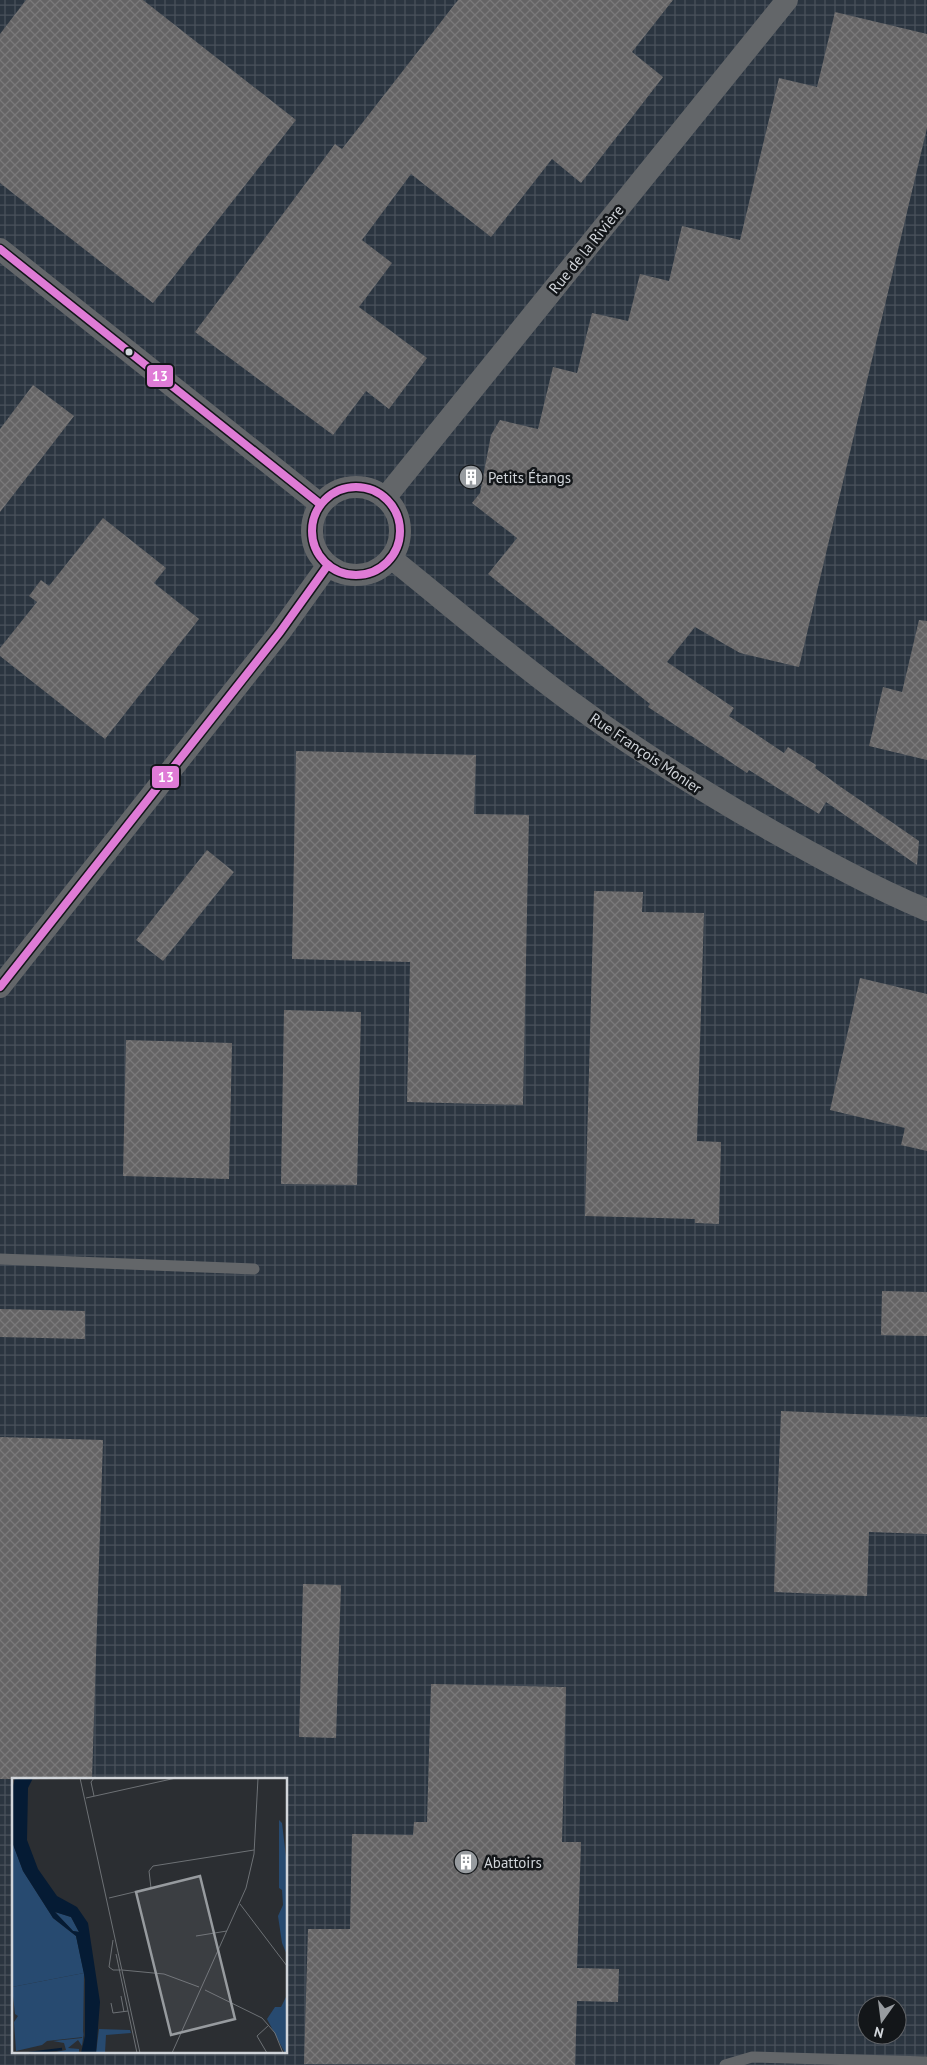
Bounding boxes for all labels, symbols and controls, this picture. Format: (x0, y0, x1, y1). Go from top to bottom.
street label: Rue de la Rivière (544, 201, 628, 297)
unlabelled marker (124, 347, 134, 357)
line badge: 13 (146, 364, 174, 388)
text: 13 (152, 367, 168, 385)
building icon: Petits Étangs (458, 464, 484, 490)
place label: Petits Étangs (488, 468, 571, 487)
street label: Rue François Monier (587, 709, 705, 797)
line badge: 13 (151, 765, 180, 789)
text: 13 (158, 768, 174, 786)
inset map (12, 1778, 288, 2052)
building icon: Abattoirs (453, 1849, 479, 1875)
place label: Abattoirs (484, 1853, 542, 1872)
north arrow (857, 1995, 907, 2045)
text: N (872, 2023, 885, 2042)

